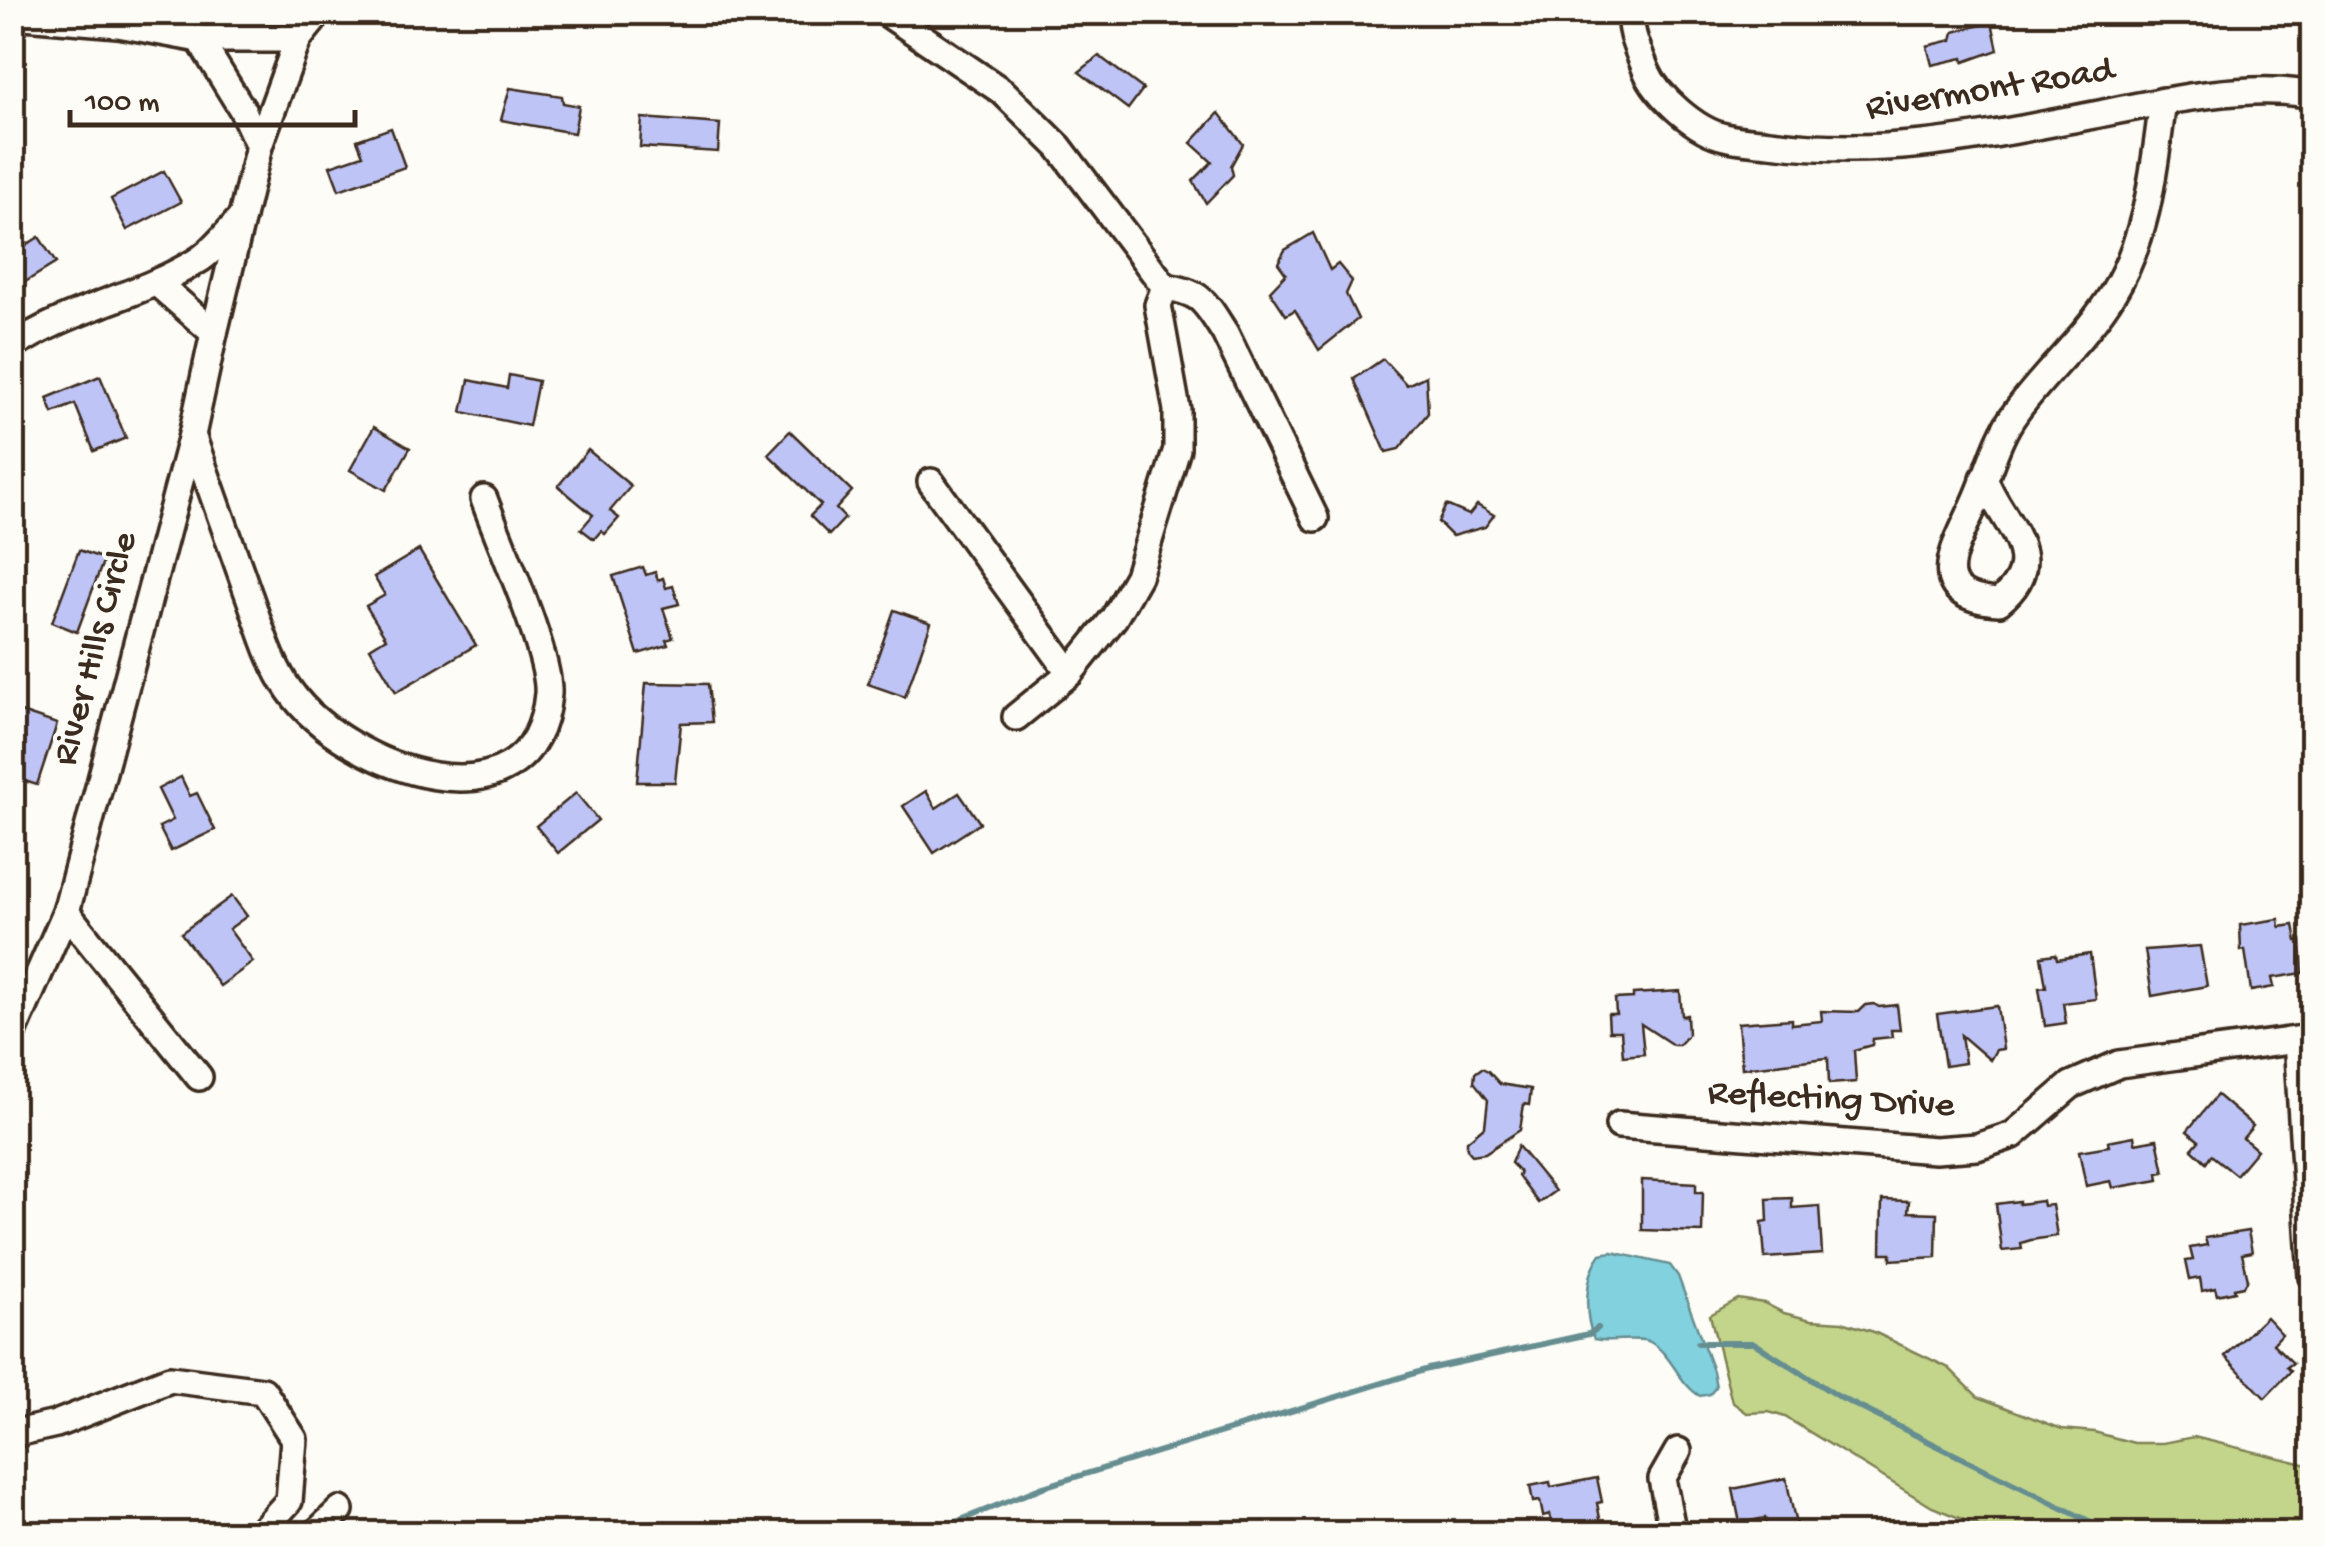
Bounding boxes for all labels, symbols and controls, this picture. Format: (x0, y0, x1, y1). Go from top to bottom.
street label: Rivermont Road (1863, 49, 2120, 132)
scale bar (70, 65, 355, 127)
text: 100 m (84, 87, 160, 122)
street label: River Hills Circle (45, 527, 149, 771)
street label: Reflecting Drive (1706, 1073, 1956, 1129)

